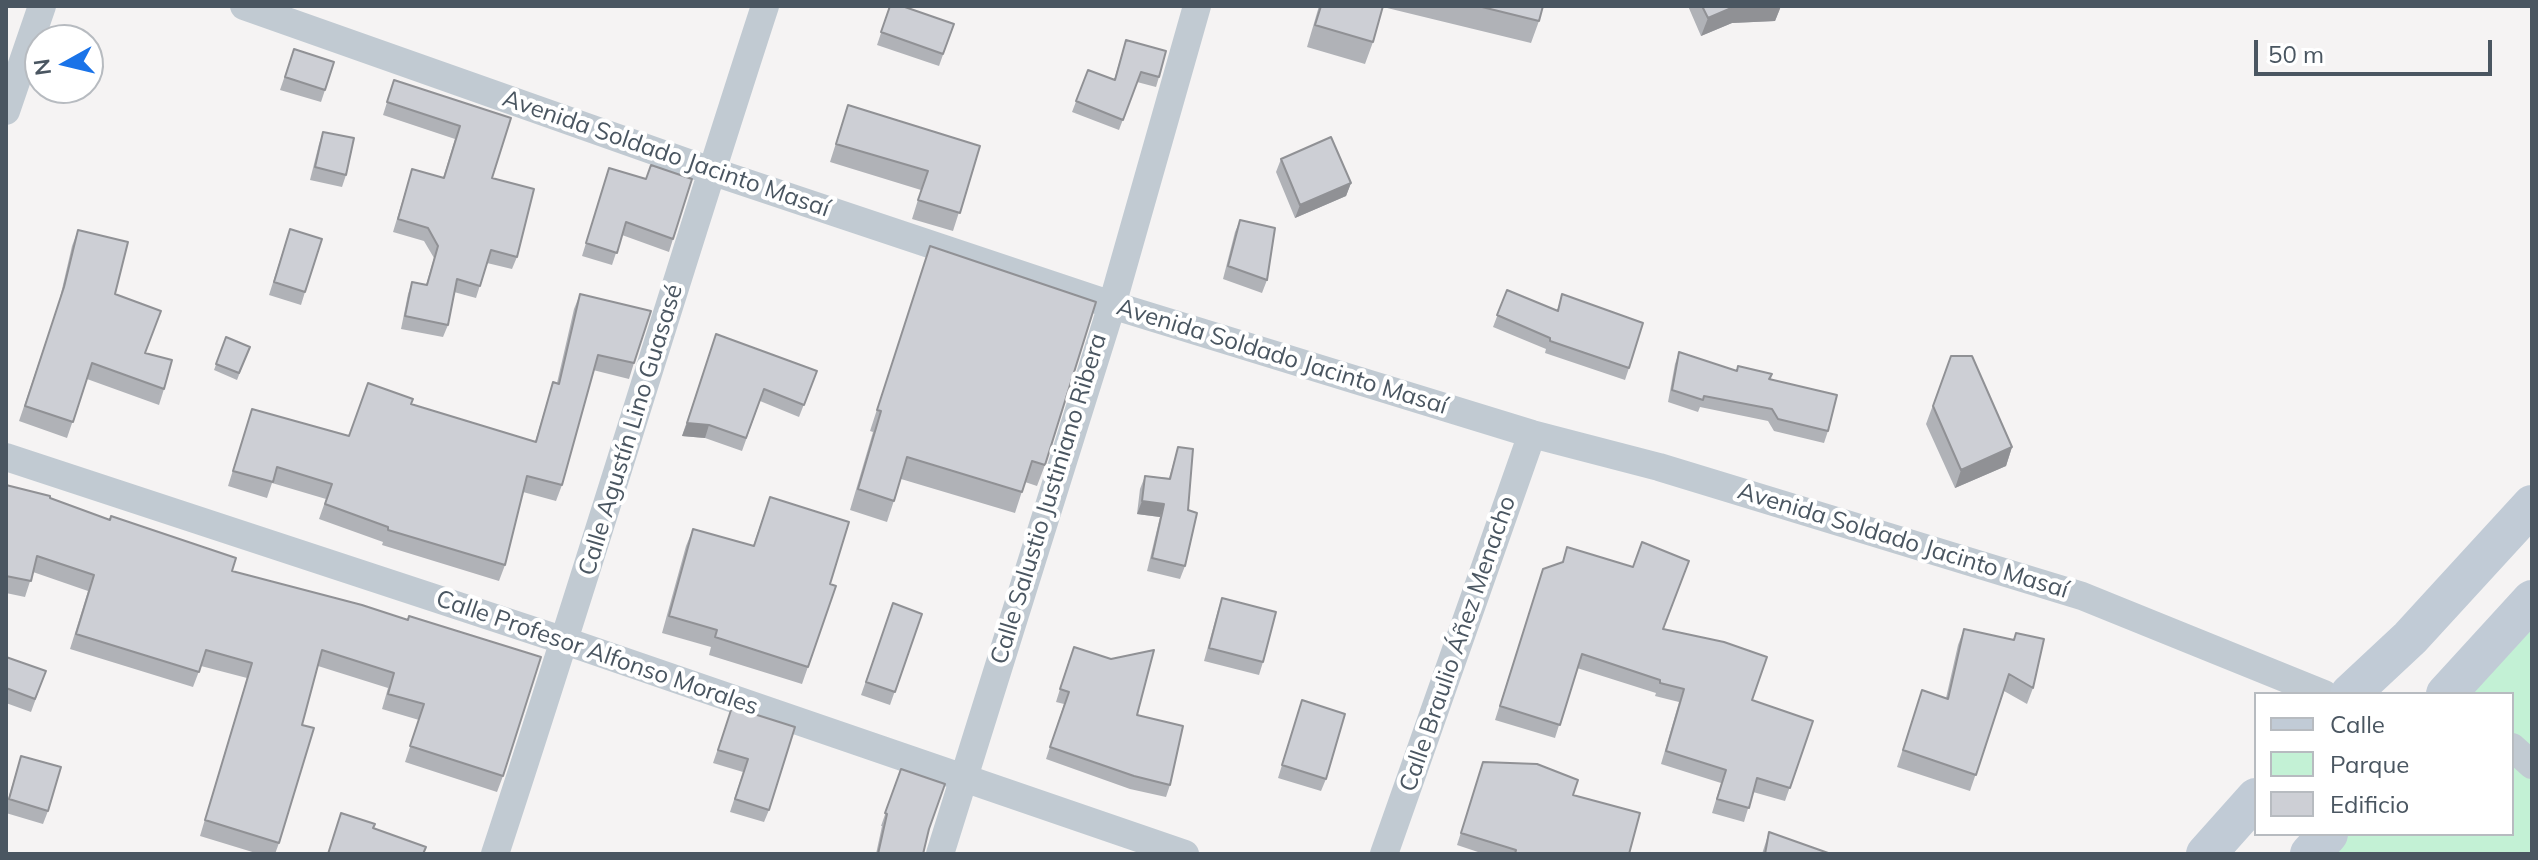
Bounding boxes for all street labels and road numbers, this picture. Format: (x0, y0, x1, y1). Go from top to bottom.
street label: Avenida Soldado Jacinto Masaí (499, 84, 833, 224)
street label: Calle Agustín Lino Guasasé (573, 281, 689, 579)
street label: Avenida Soldado Jacinto Masaí (1113, 293, 1451, 421)
street label: Calle Salustio Justiniano Ribera (985, 330, 1113, 668)
street label: Avenida Soldado Jacinto Masaí (1734, 477, 2072, 605)
street label: Calle Braulio Áñez Menacho (1394, 492, 1522, 796)
street label: Calle Profesor Alfonso Morales (432, 584, 762, 722)

